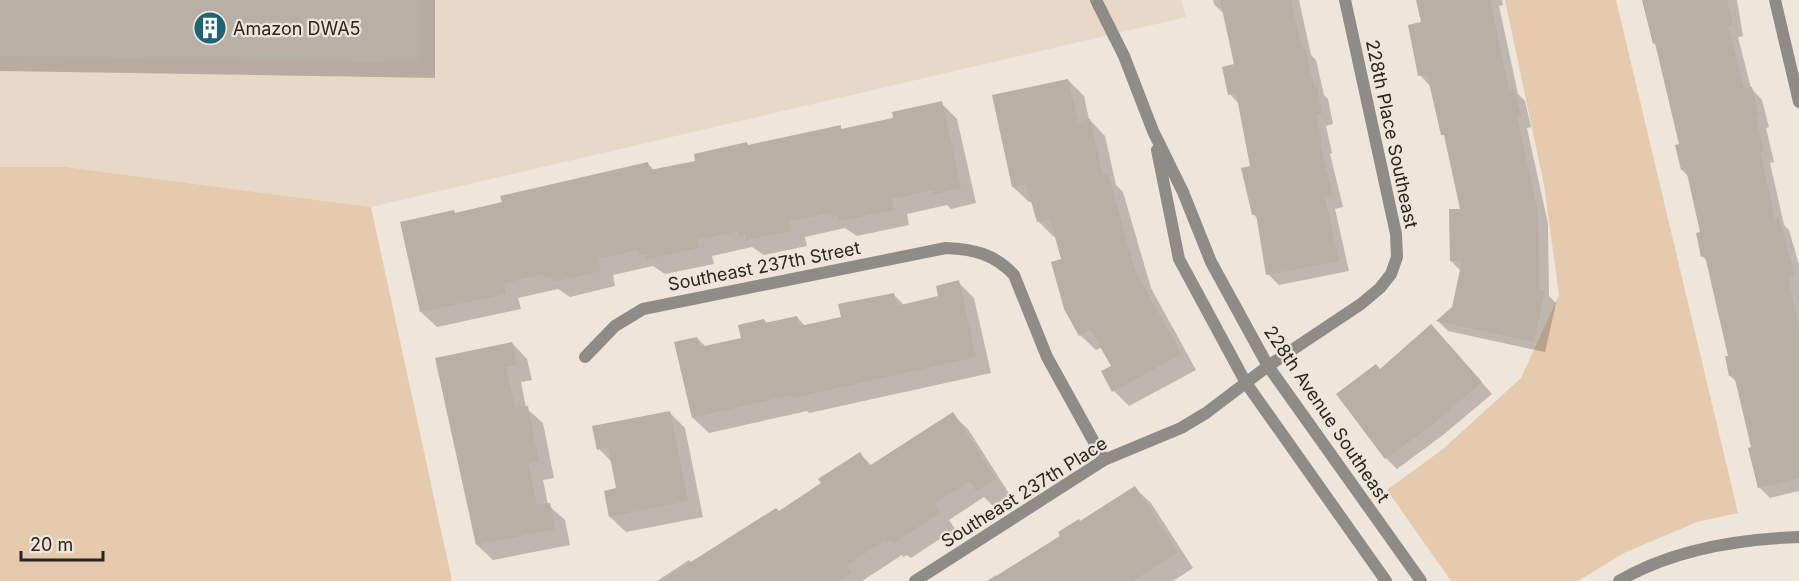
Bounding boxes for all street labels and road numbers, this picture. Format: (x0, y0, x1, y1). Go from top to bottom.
street label: 228th Place Southeast (1362, 38, 1422, 230)
street label: Southeast 237th Street (666, 237, 862, 295)
street label: 228th Avenue Southeast (1260, 322, 1394, 506)
street label: Southeast 237th Place (937, 432, 1111, 552)

